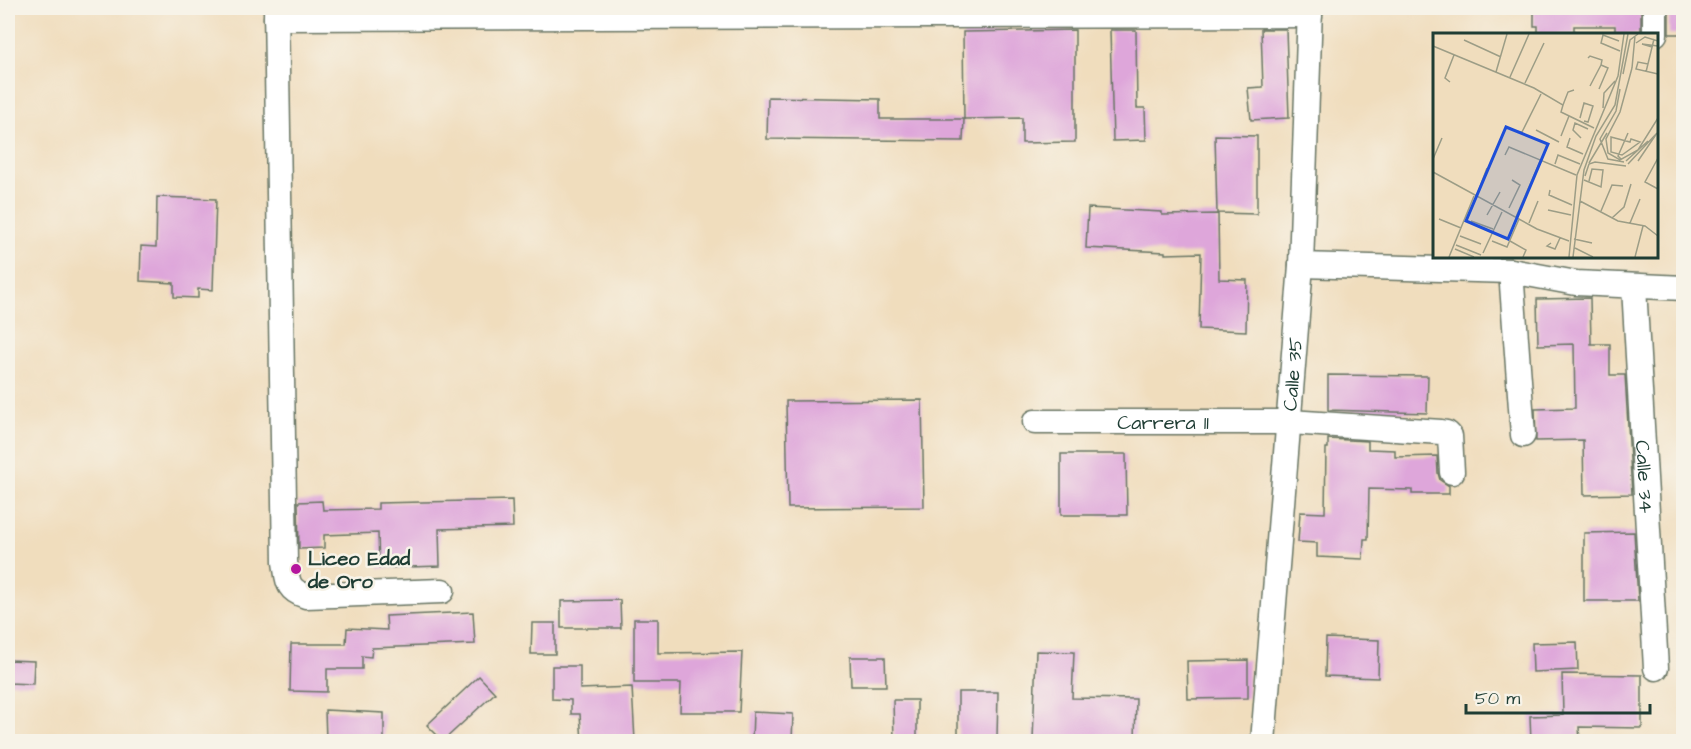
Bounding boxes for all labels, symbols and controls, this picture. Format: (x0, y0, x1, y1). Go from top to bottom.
inset map (1433, 33, 1658, 258)
street label: Calle 35 (1276, 336, 1310, 412)
street label: Carrera 11 (1117, 409, 1209, 437)
street label: Calle 34 (1628, 439, 1660, 515)
place label: Liceo Edad de Oro (307, 545, 411, 596)
marker: Liceo Edad de Oro (289, 562, 303, 576)
scale bar (1466, 677, 1650, 715)
text: 50 m (1475, 686, 1520, 711)

